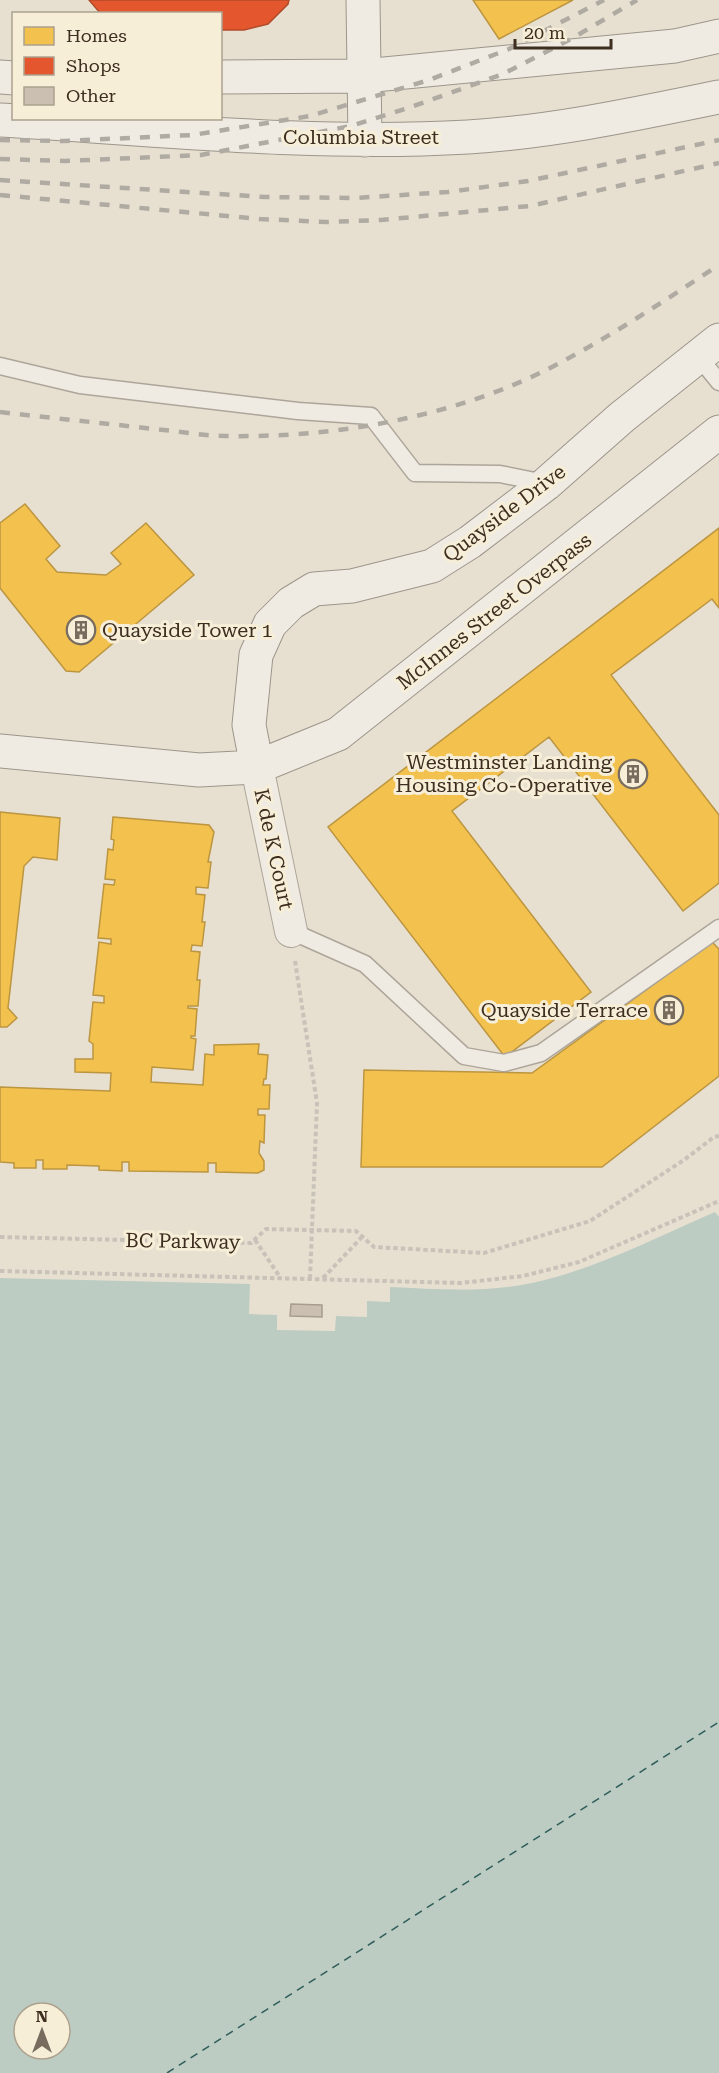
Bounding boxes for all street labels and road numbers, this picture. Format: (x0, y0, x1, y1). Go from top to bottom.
street label: Columbia Street (283, 125, 439, 149)
street label: Quayside Drive (438, 459, 570, 567)
street label: McInnes Street Overpass (392, 528, 596, 694)
street label: K de K Court (249, 786, 299, 912)
street label: BC Parkway (125, 1228, 241, 1254)

